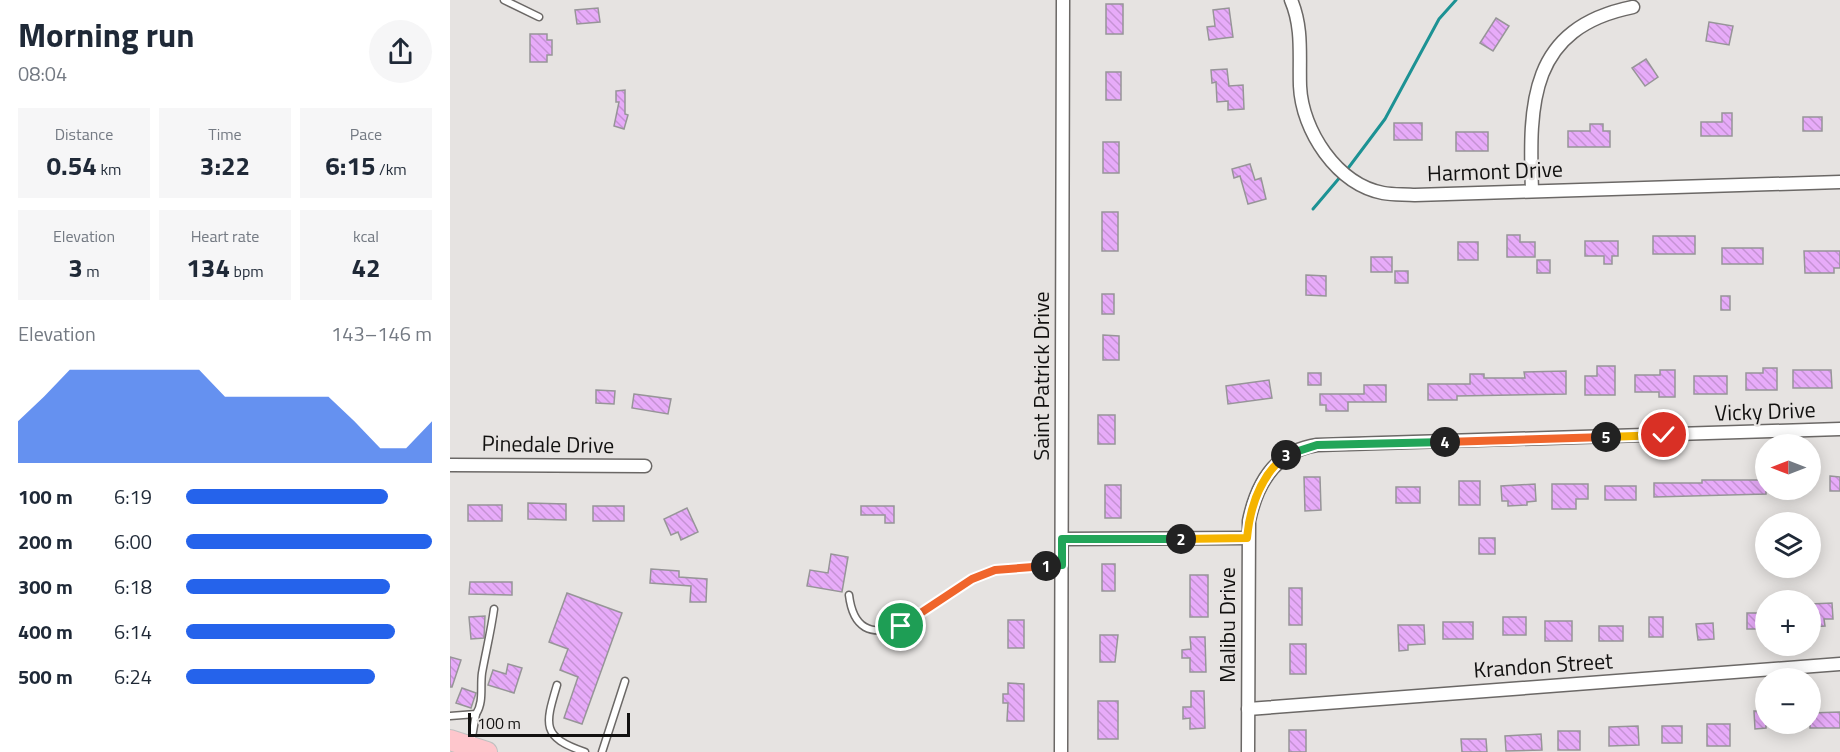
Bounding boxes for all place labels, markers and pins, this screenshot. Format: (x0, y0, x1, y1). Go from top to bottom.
pin (1638, 409, 1689, 460)
pin: 5 (1591, 422, 1621, 452)
pin: 4 (1430, 427, 1460, 457)
pin: 3 (1271, 440, 1301, 470)
pin: 2 (1166, 524, 1196, 554)
pin: 1 (1031, 551, 1061, 581)
pin (875, 600, 926, 651)

